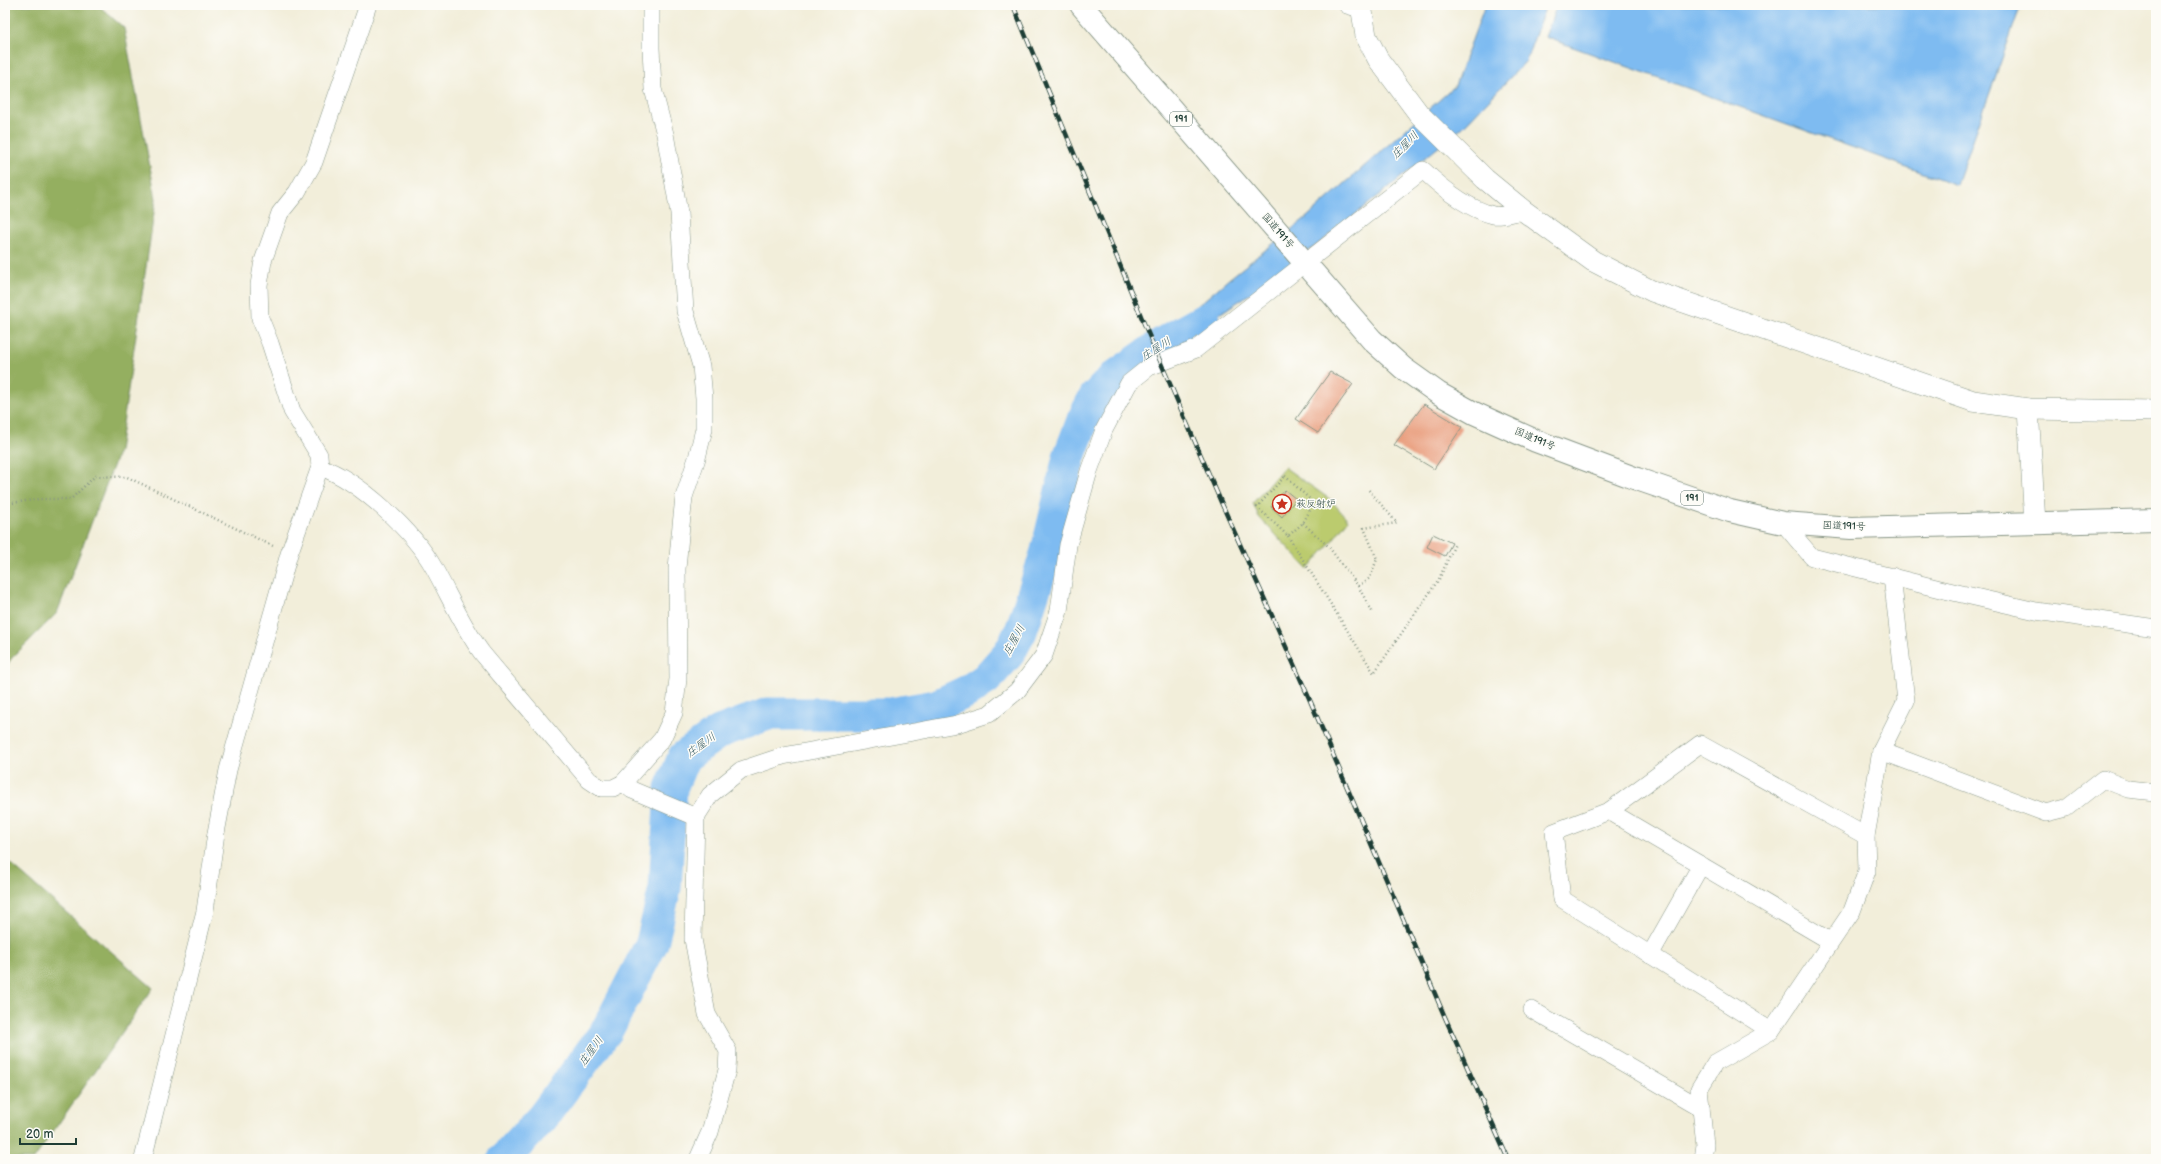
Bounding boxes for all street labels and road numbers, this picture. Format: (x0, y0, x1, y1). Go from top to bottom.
road number: 191 (1170, 112, 1192, 126)
street label: 国道191号 (1259, 211, 1297, 251)
street label: 国道191号 (1513, 425, 1557, 453)
road number: 191 (1681, 491, 1703, 505)
street label: 国道191号 (1822, 519, 1866, 533)

